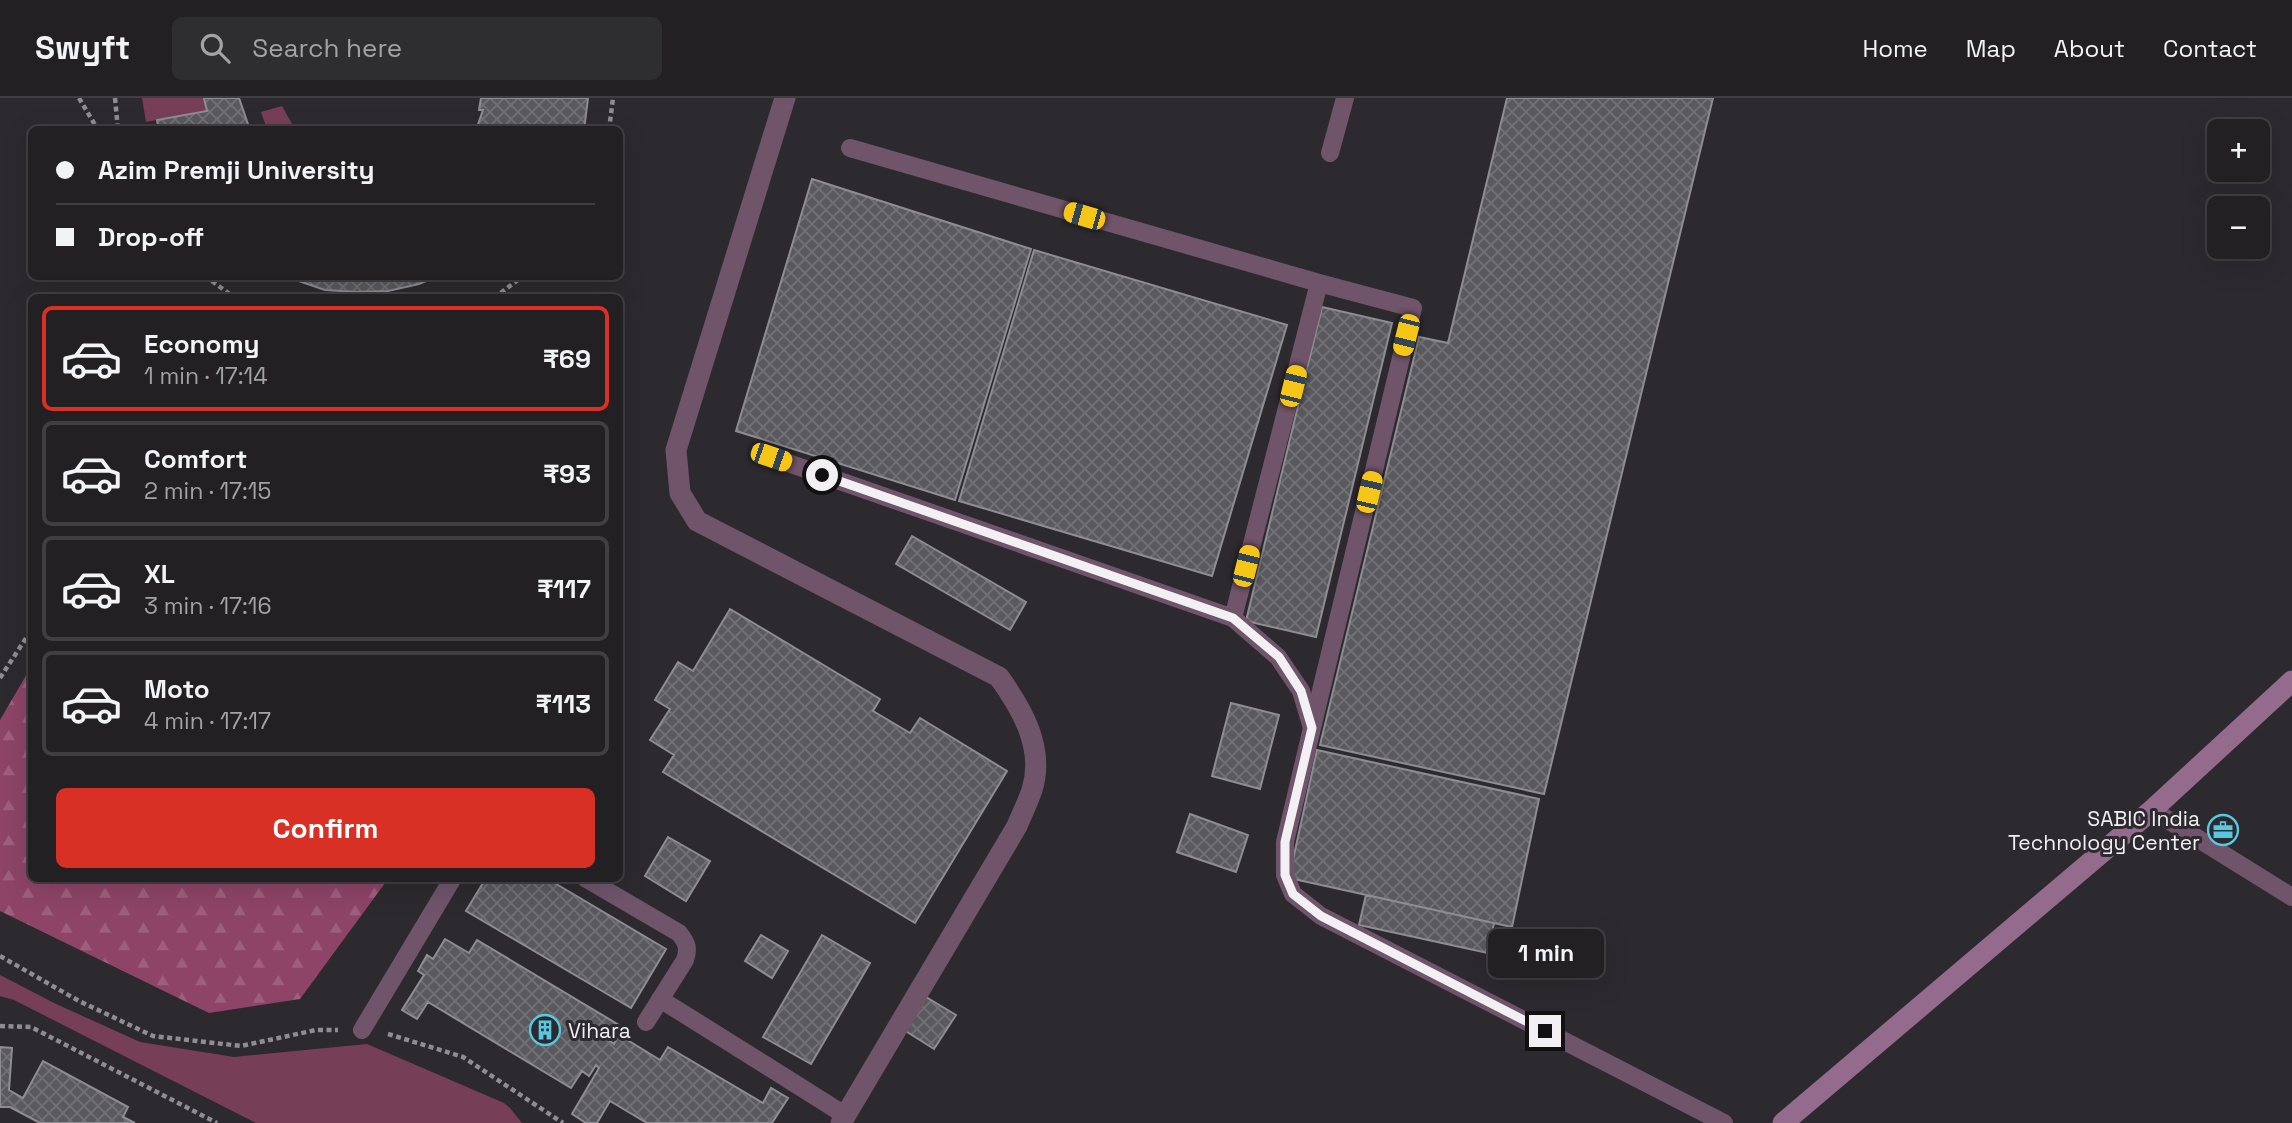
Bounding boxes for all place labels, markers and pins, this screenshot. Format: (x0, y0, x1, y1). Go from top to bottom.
place label: SABIC India Technology Center (2008, 805, 2200, 856)
office icon: SABIC India Technology Center (2206, 813, 2240, 847)
building icon: Vihara (528, 1013, 562, 1047)
place label: Vihara (568, 1017, 631, 1044)

